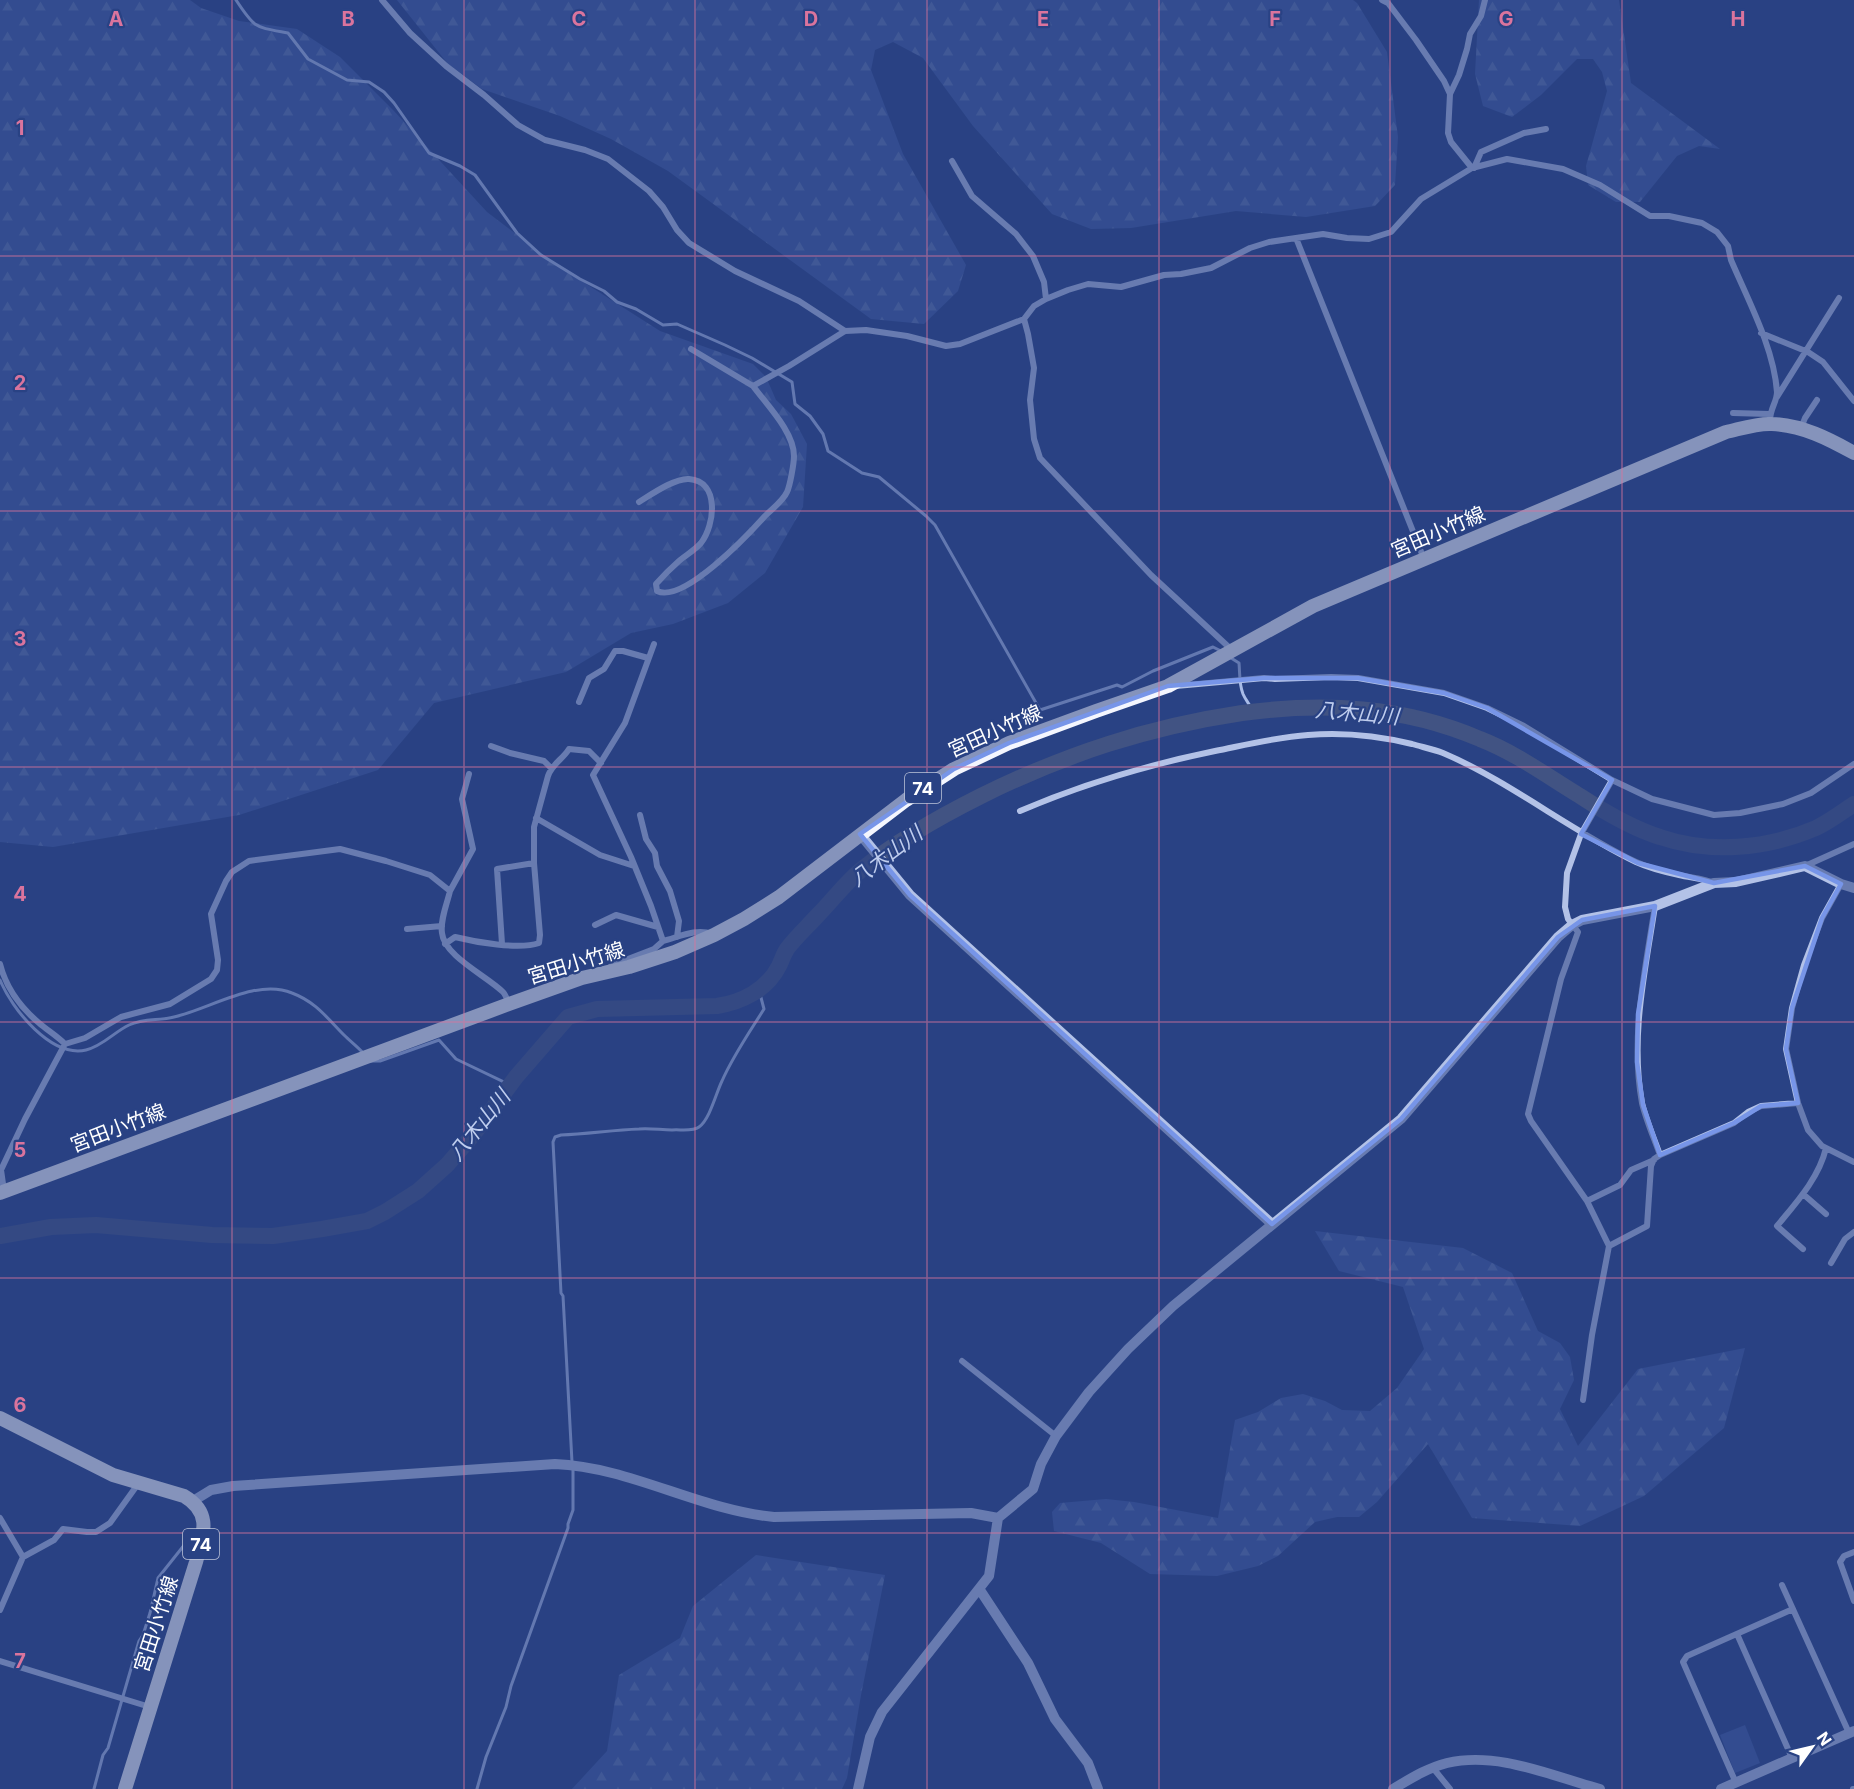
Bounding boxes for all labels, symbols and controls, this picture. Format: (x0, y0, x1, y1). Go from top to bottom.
text: A (109, 7, 124, 31)
text: B (341, 7, 355, 31)
text: C (572, 7, 586, 31)
text: D (804, 7, 818, 31)
text: E (1037, 7, 1049, 31)
text: F (1269, 7, 1281, 31)
text: G (1498, 7, 1514, 31)
text: H (1731, 7, 1745, 31)
text: 1 (16, 116, 24, 140)
text: 2 (14, 371, 26, 395)
street label: 宮田小竹線 (1387, 501, 1489, 563)
text: 3 (14, 627, 26, 651)
water label: 八木山川 (1314, 697, 1402, 729)
street label: 宮田小竹線 (944, 700, 1046, 762)
road number: 74 (905, 773, 941, 803)
water label: 八木山川 (845, 820, 929, 891)
text: 4 (13, 882, 27, 906)
street label: 宮田小竹線 (525, 937, 627, 989)
water label: 八木山川 (443, 1083, 516, 1166)
street label: 宮田小竹線 (67, 1099, 169, 1157)
text: 5 (14, 1138, 26, 1162)
text: 6 (14, 1393, 27, 1417)
road number: 74 (183, 1529, 219, 1559)
street label: 宮田小竹線 (129, 1573, 183, 1675)
text: 7 (14, 1649, 26, 1673)
north arrow (1782, 1717, 1842, 1777)
text: N (1813, 1728, 1836, 1749)

